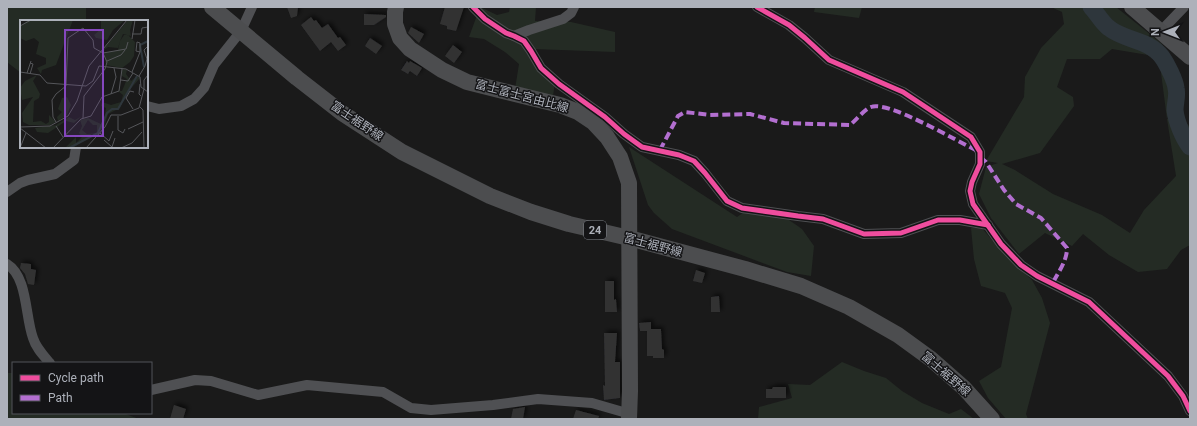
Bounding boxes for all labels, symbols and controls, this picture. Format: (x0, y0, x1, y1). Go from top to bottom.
north arrow (1145, 12, 1185, 52)
inset map (20, 20, 148, 148)
text: N (1149, 28, 1162, 36)
street label: 富士富士宮由比線 (474, 77, 570, 115)
street label: 富士裾野線 (328, 98, 386, 144)
road number: 24 (584, 221, 606, 239)
street label: 富士裾野線 (622, 230, 684, 260)
street label: 富士裾野線 (919, 349, 973, 399)
legend (12, 362, 152, 414)
text: Cycle path (48, 371, 104, 385)
text: Path (48, 391, 73, 405)

